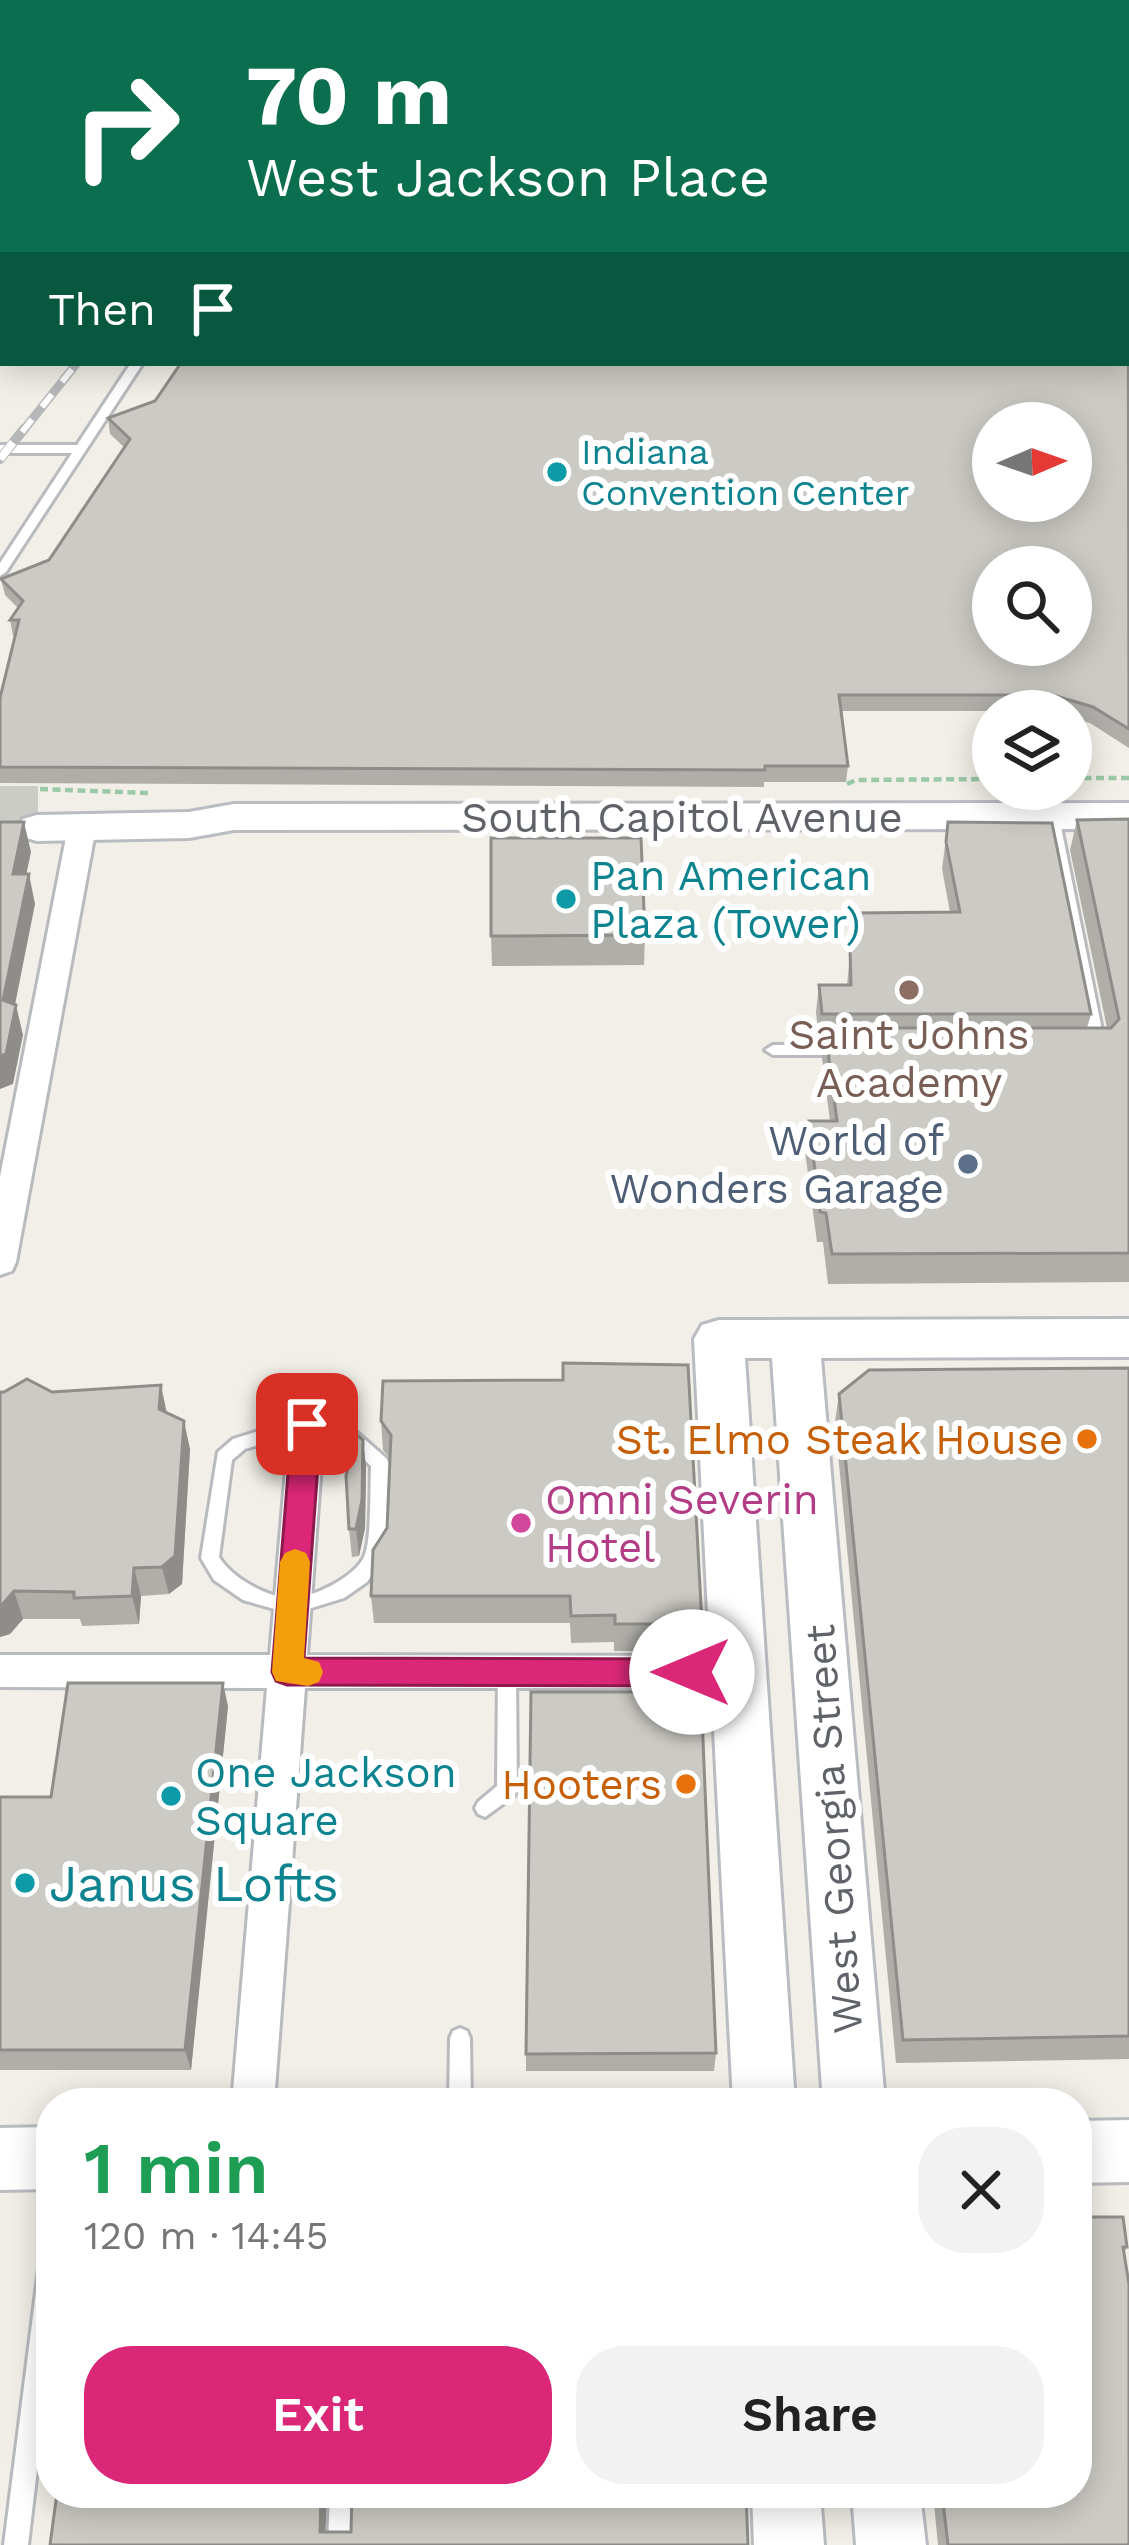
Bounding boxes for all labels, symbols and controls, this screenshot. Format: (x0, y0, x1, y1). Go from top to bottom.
text: 70 m (246, 46, 452, 144)
icon: right (48, 48, 204, 204)
text: West Jackson Place (246, 146, 770, 209)
icon: arrive (180, 276, 246, 342)
text: Then (48, 283, 156, 336)
north arrow (972, 402, 1092, 522)
map controls (972, 402, 1092, 810)
place label: Indiana Convention Center (581, 431, 910, 514)
marker: Indiana Convention Center (544, 459, 570, 485)
button: search (972, 546, 1092, 666)
button: layers (972, 690, 1092, 810)
street label: South Capitol Avenue (461, 793, 903, 842)
place label: Pan American Plaza (Tower) (590, 851, 872, 948)
marker: Pan American Plaza (Tower) (553, 886, 579, 912)
marker: Saint Johns Academy (896, 977, 922, 1003)
place label: Saint Johns Academy (789, 1010, 1029, 1107)
place label: World of Wonders Garage (610, 1116, 944, 1213)
marker: World of Wonders Garage (955, 1151, 981, 1177)
pin (256, 1373, 358, 1475)
icon: arrive (274, 1391, 340, 1457)
place label: St. Elmo Steak House (616, 1415, 1063, 1464)
marker: St. Elmo Steak House (1074, 1426, 1100, 1452)
place label: Omni Severin Hotel (545, 1475, 819, 1572)
marker: Omni Severin Hotel (508, 1510, 534, 1536)
position arrow (629, 1609, 755, 1735)
street label: West Georgia Street (795, 1623, 872, 2035)
place label: One Jackson Square (195, 1748, 457, 1845)
place label: Hooters (501, 1760, 662, 1809)
marker: Hooters (673, 1771, 699, 1797)
marker: One Jackson Square (158, 1783, 184, 1809)
place label: Janus Lofts (49, 1854, 339, 1913)
marker: Janus Lofts (12, 1870, 38, 1896)
text: 1 min (84, 2126, 269, 2210)
button: close (918, 2127, 1044, 2253)
text: 120 m · 14:45 (84, 2213, 328, 2258)
button: Exit (84, 2346, 552, 2484)
button: Share (576, 2346, 1044, 2484)

